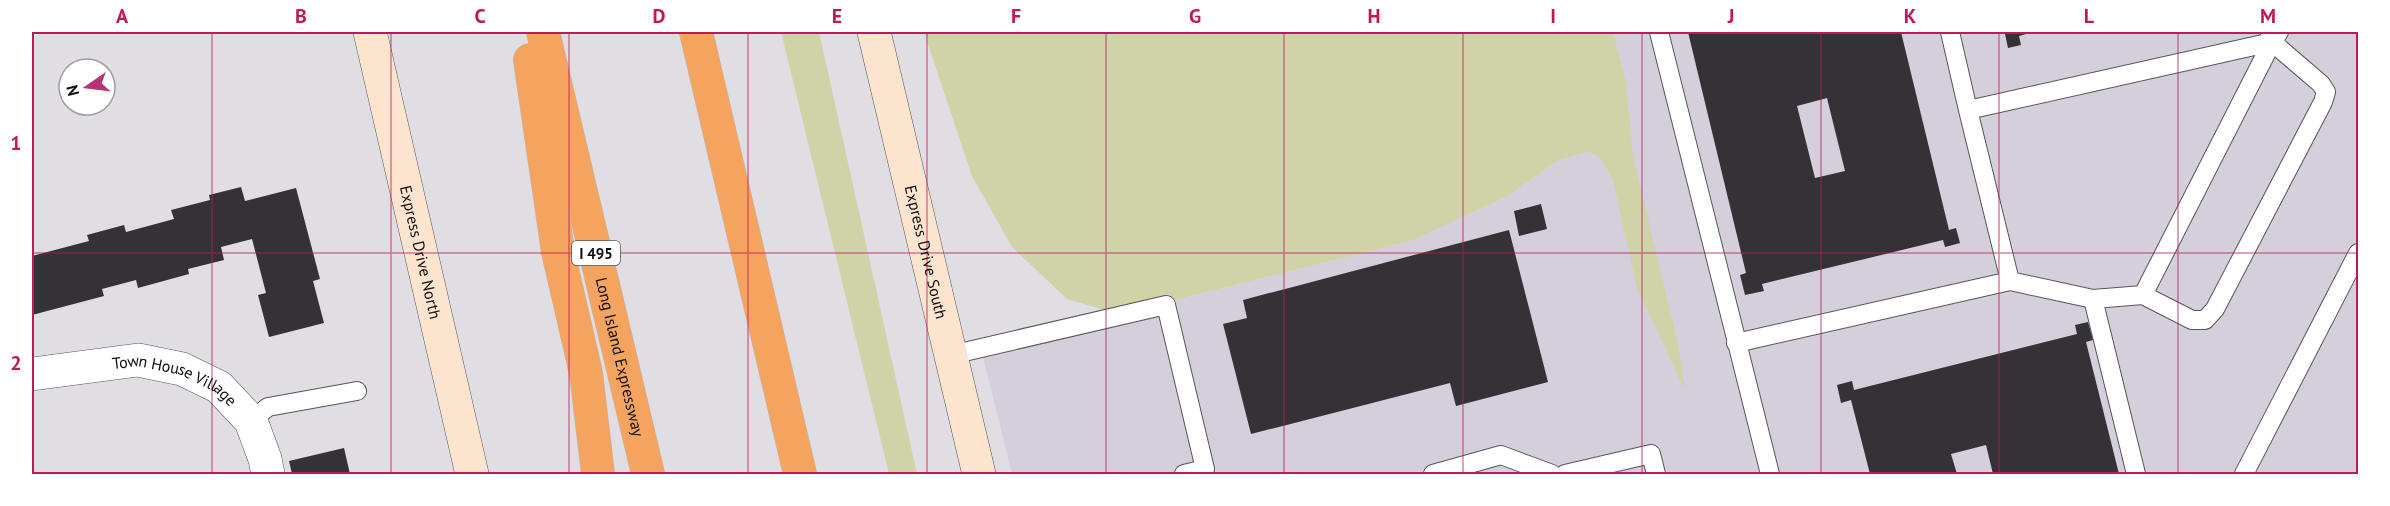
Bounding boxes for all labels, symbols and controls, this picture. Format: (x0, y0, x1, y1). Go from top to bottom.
text: A (116, 3, 129, 29)
text: B (295, 3, 307, 29)
text: C (474, 3, 486, 29)
text: D (653, 3, 666, 29)
text: E (832, 3, 842, 29)
text: F (1011, 3, 1021, 29)
text: G (1189, 3, 1201, 29)
text: H (1367, 3, 1381, 29)
text: I (1550, 3, 1556, 29)
text: J (1727, 3, 1734, 29)
text: K (1904, 3, 1917, 29)
text: L (2084, 3, 2095, 29)
text: M (2260, 3, 2276, 29)
north arrow (57, 57, 117, 117)
text: N (61, 83, 83, 98)
text: 1 (10, 130, 22, 156)
street label: Express Drive North (396, 183, 446, 321)
street label: Express Drive South (901, 183, 952, 321)
road number: I 495 (572, 241, 620, 265)
street label: Long Island Expressway (592, 275, 649, 439)
text: 2 (10, 350, 22, 376)
street label: Town House Village (111, 350, 241, 410)

